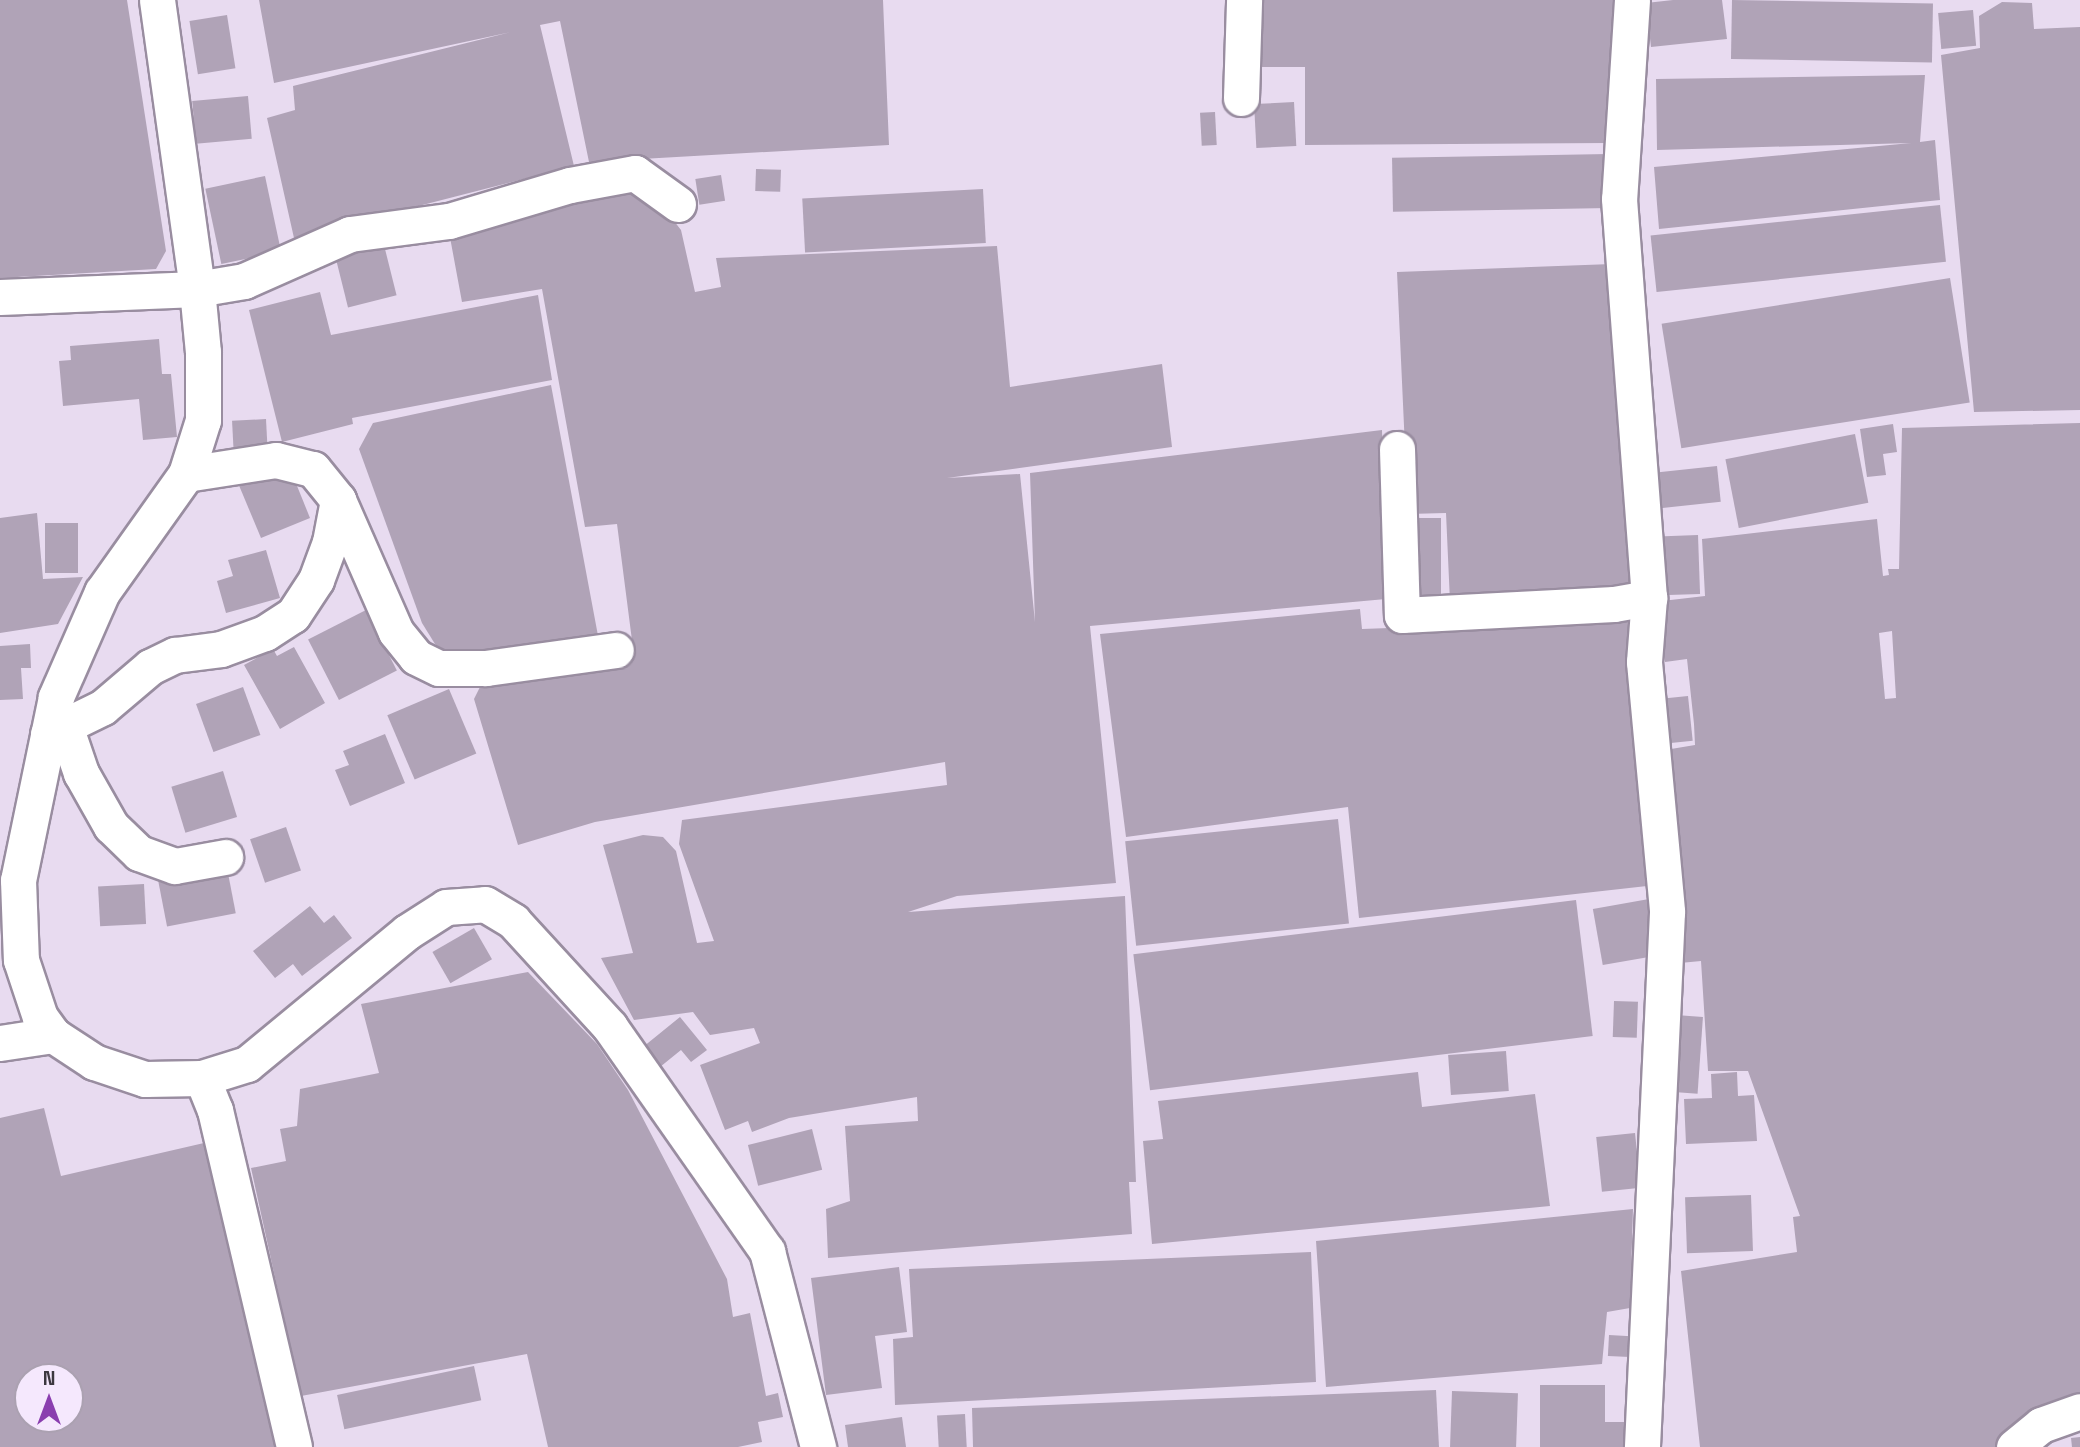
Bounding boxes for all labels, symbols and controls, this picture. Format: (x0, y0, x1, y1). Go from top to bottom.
north arrow (14, 1363, 84, 1433)
text: N (43, 1366, 55, 1391)

